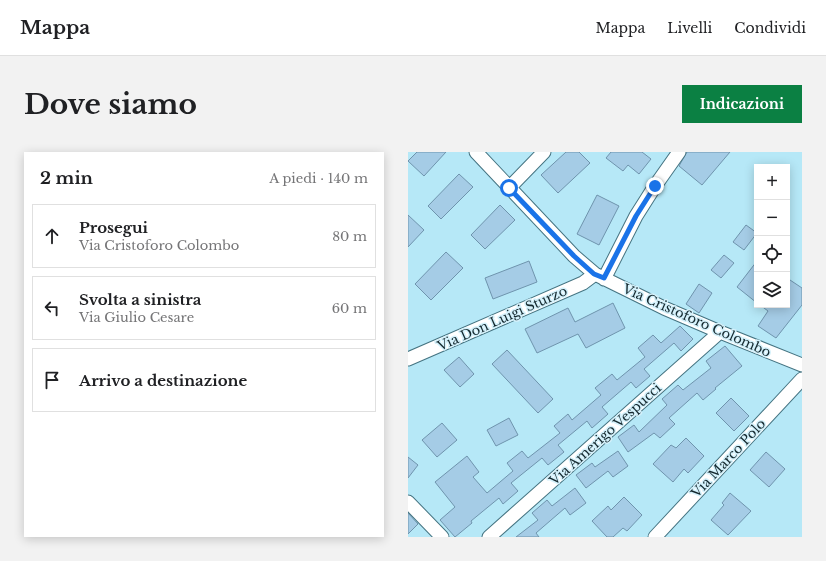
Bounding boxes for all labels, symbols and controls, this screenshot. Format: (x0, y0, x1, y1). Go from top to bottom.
text: Mappa (20, 16, 90, 39)
text: Mappa (595, 19, 645, 37)
text: Livelli (667, 19, 712, 37)
text: Condividi (734, 19, 806, 37)
button: Indicazioni (682, 85, 802, 123)
text: Dove siamo (24, 87, 197, 122)
map controls (754, 164, 790, 308)
button: + (754, 164, 790, 200)
text: 2 min (40, 168, 93, 189)
text: A piedi · 140 m (269, 170, 368, 187)
route end (646, 177, 664, 195)
route start (500, 179, 518, 197)
button: − (754, 200, 790, 236)
text: Prosegui (79, 218, 148, 237)
icon: ahead (41, 225, 63, 247)
text: 80 m (332, 228, 367, 245)
button: locate (754, 236, 790, 272)
text: Via Cristoforo Colombo (79, 237, 239, 254)
button: layers (754, 272, 790, 308)
street label: Via Cristoforo Colombo (619, 280, 773, 361)
street label: Via Don Luigi Sturzo (434, 282, 570, 355)
text: Svolta a sinistra (79, 290, 201, 309)
icon: left (41, 297, 63, 319)
text: 60 m (332, 300, 367, 317)
text: Via Giulio Cesare (79, 309, 194, 326)
icon: arrive (41, 369, 63, 391)
text: Arrivo a destinazione (79, 371, 247, 390)
street label: Via Amerigo Vespucci (545, 379, 665, 490)
street label: Via Marco Polo (687, 415, 769, 502)

